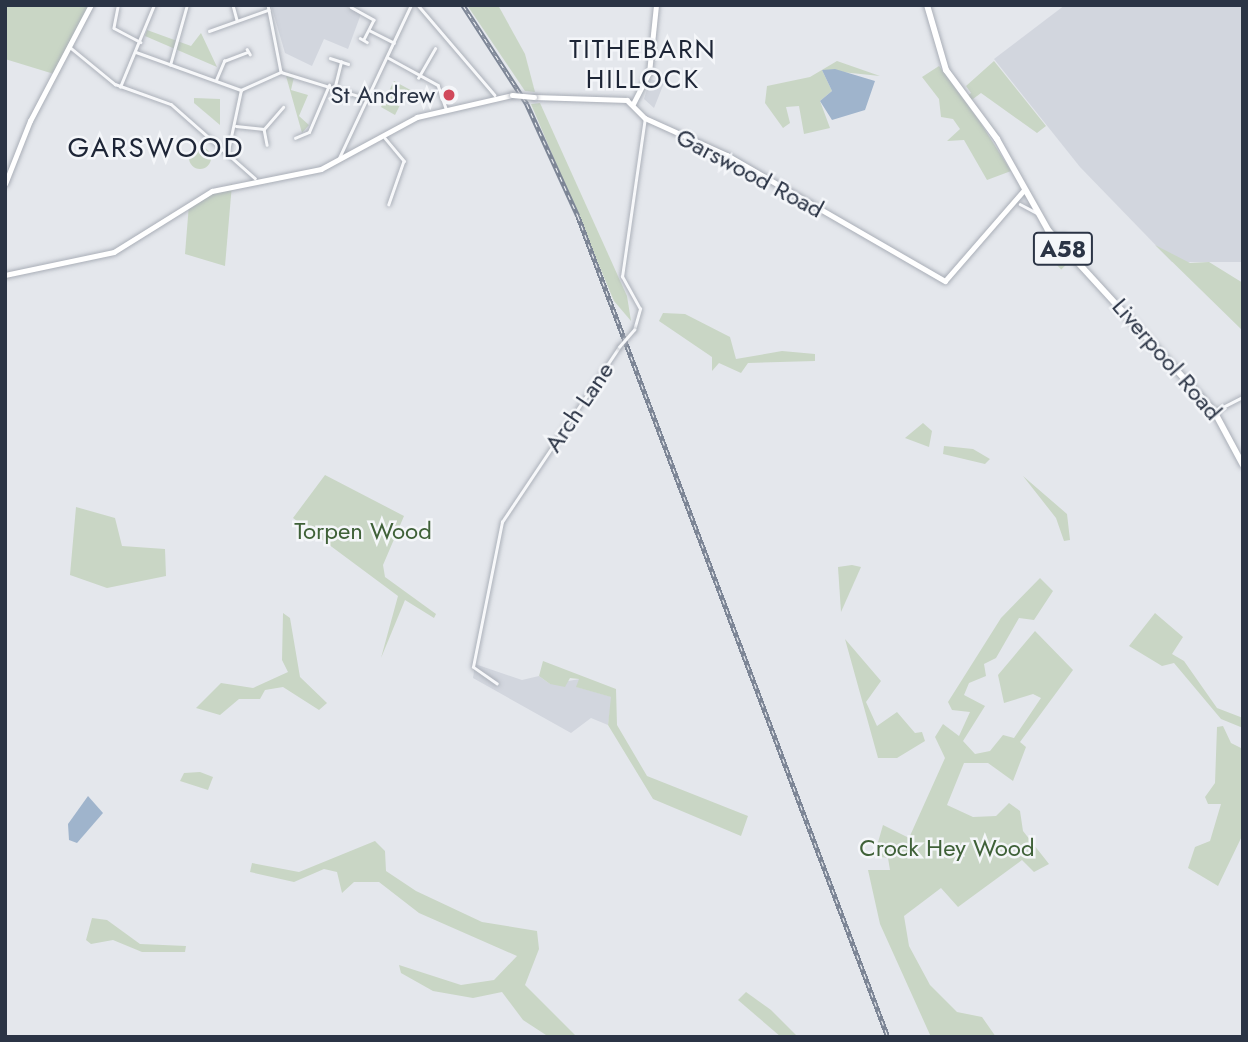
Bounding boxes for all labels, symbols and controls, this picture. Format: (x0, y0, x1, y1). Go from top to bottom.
district label: TITHEBARN HILLOCK (570, 34, 716, 96)
place label: St Andrew (331, 81, 435, 109)
marker: St Andrew (441, 87, 457, 103)
street label: Garswood Road (671, 122, 829, 224)
district label: GARSWOOD (69, 131, 243, 165)
road number: A58 (1032, 230, 1094, 268)
street label: Liverpool Road (1106, 292, 1228, 426)
street label: Arch Lane (538, 357, 620, 457)
park label: Torpen Wood (294, 517, 432, 545)
park label: Crock Hey Wood (859, 834, 1035, 862)

